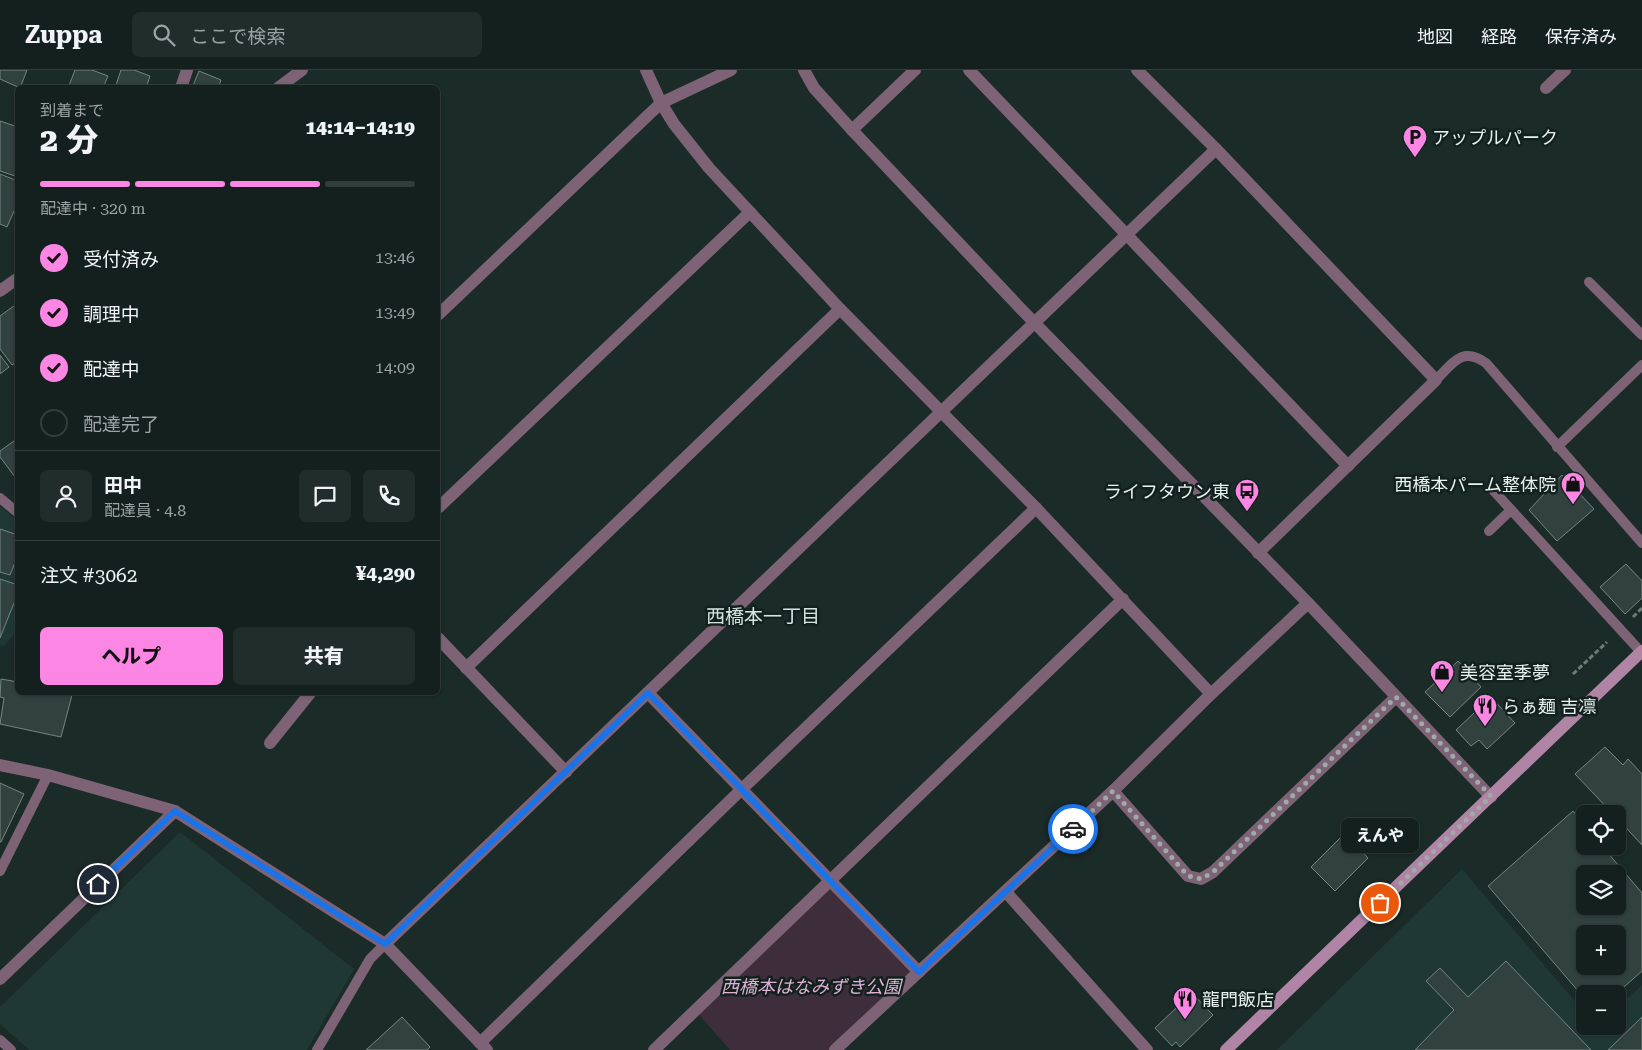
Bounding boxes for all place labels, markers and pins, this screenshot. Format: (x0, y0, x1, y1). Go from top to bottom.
parking icon: アップルパーク (1402, 124, 1428, 158)
place label: アップルパーク (1432, 127, 1558, 148)
shop icon: 西橋本パーム整体院 (1560, 471, 1586, 505)
place label: 西橋本パーム整体院 (1395, 474, 1556, 495)
bus stop icon: ライフタウン東 (1234, 478, 1260, 512)
place label: ライフタウン東 (1104, 481, 1230, 502)
shop icon: 美容室季夢 (1429, 659, 1455, 693)
place label: 美容室季夢 (1460, 662, 1550, 683)
restaurant icon: らぁ麺 吉凛 (1472, 693, 1498, 727)
place label: らぁ麺 吉凛 (1502, 696, 1597, 717)
callout: えんや (1341, 818, 1419, 853)
pin (77, 863, 119, 905)
pin (1359, 882, 1401, 924)
restaurant icon: 龍門飯店 (1172, 986, 1198, 1020)
place label: 龍門飯店 (1202, 989, 1274, 1010)

